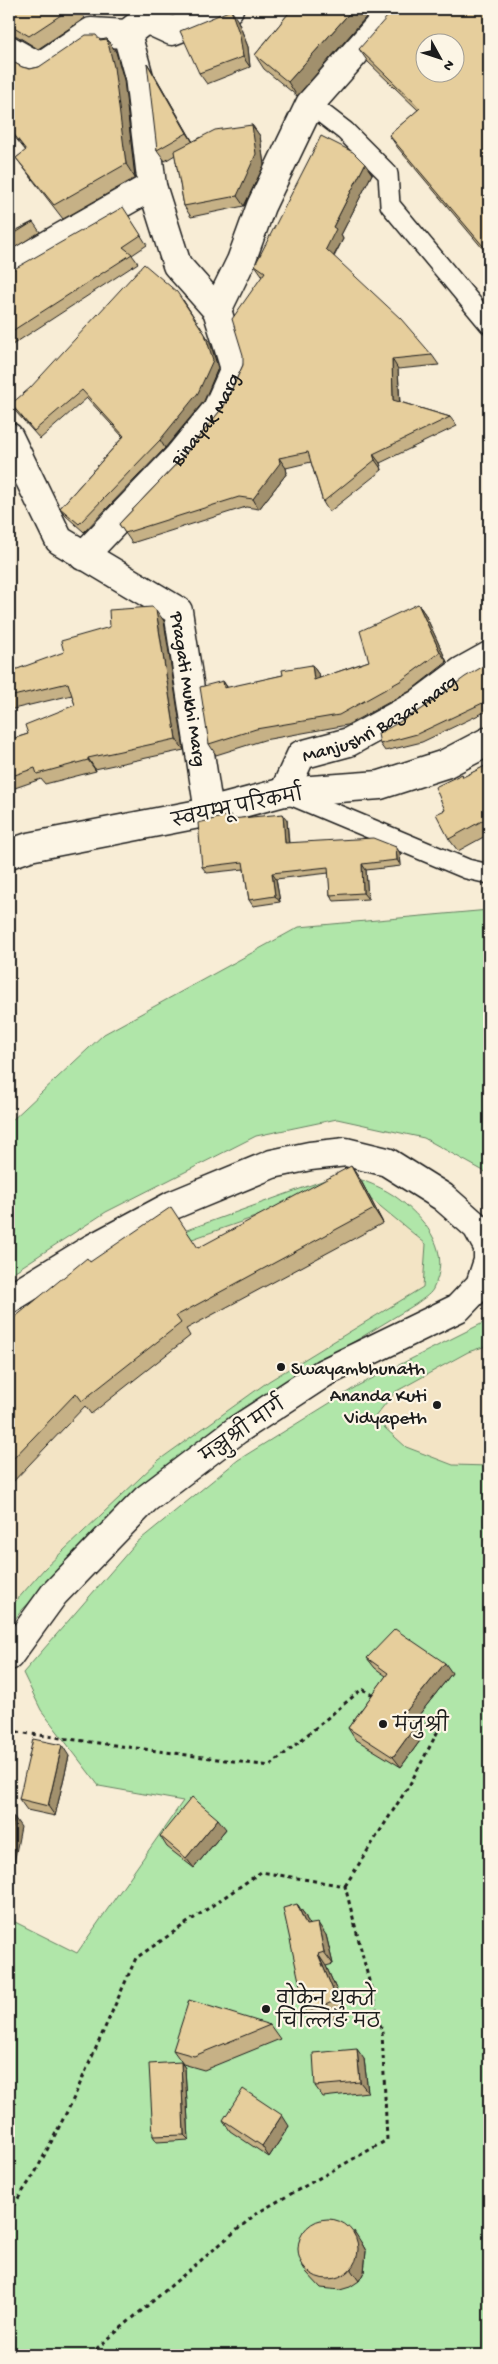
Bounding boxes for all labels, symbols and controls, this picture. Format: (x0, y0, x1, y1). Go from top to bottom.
north arrow (416, 32, 466, 82)
text: N (439, 56, 457, 74)
street label: Binayak Marg (167, 370, 247, 473)
street label: Pragati Mukhi Marg (163, 610, 210, 769)
street label: Manjushri Bazar marg (300, 671, 463, 769)
street label: स्वयम्भू परिकर्मा (168, 777, 306, 835)
place label: Swayambhunath (291, 1359, 425, 1382)
marker: Swayambhunath (275, 1361, 287, 1373)
place label: Ananda Kuti Vidyapeth (330, 1386, 427, 1431)
street label: मञ्जुश्री मार्ग (193, 1388, 294, 1473)
marker: Ananda Kuti Vidyapeth (431, 1399, 443, 1411)
place label: मंजुश्री (392, 1709, 450, 1739)
marker: मंजुश्री (377, 1718, 389, 1730)
place label: वोकेन थुक्जे चिल्लिङ मठ (275, 1981, 381, 2035)
marker: वोकेन थुक्जे चिल्लिङ मठ (260, 2003, 272, 2015)

